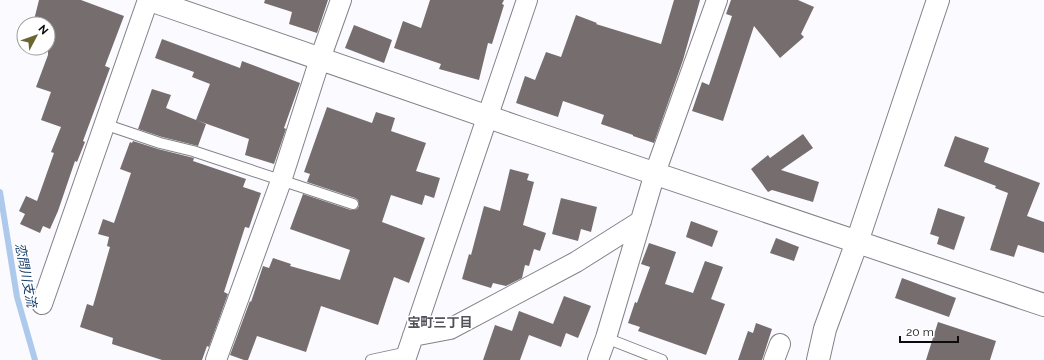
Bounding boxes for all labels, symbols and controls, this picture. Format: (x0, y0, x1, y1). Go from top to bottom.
north arrow (16, 16, 56, 56)
text: N (36, 22, 51, 37)
water label: 恋問川支流 (12, 242, 40, 310)
district label: 宝町三丁目 (407, 315, 473, 330)
scale bar (900, 318, 958, 344)
text: 20 m (906, 325, 934, 339)

